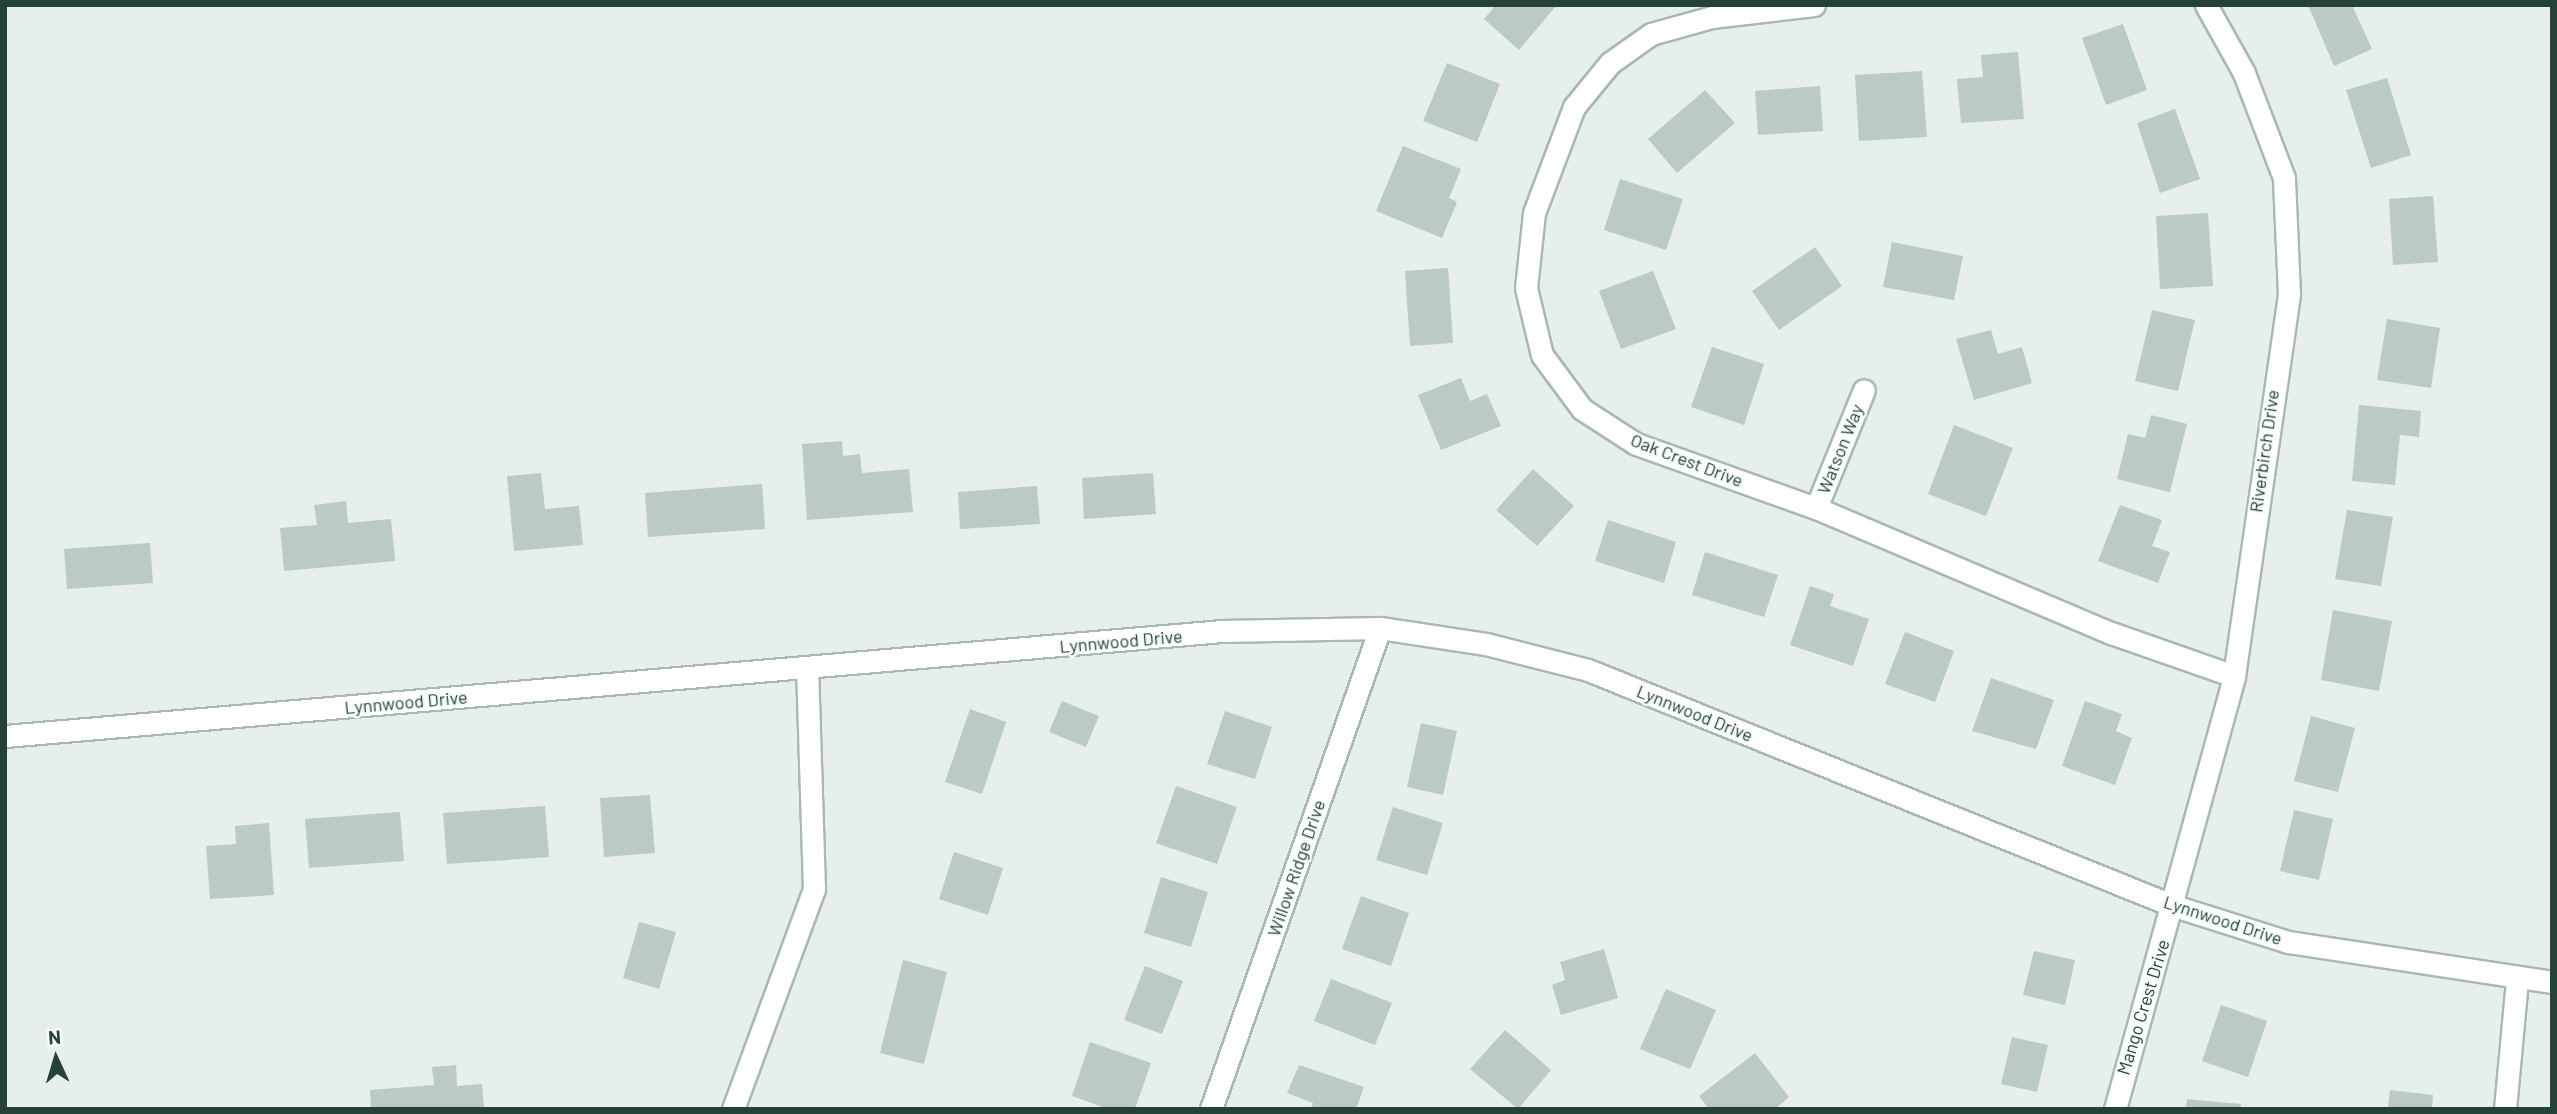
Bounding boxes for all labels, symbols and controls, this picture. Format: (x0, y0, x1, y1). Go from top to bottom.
street label: Riverbirch Drive (2245, 388, 2283, 514)
street label: Watson Way (1812, 401, 1868, 497)
street label: Oak Crest Drive (1628, 429, 1746, 491)
street label: Lynnwood Drive (1059, 625, 1183, 657)
street label: Lynnwood Drive (1634, 680, 1756, 746)
street label: Lynnwood Drive (344, 686, 468, 718)
street label: Willow Ridge Drive (1262, 797, 1330, 939)
street label: Lynnwood Drive (2161, 891, 2285, 949)
street label: Mango Crest Drive (2112, 937, 2174, 1077)
north arrow (21, 1023, 91, 1093)
text: N (47, 1025, 62, 1048)

